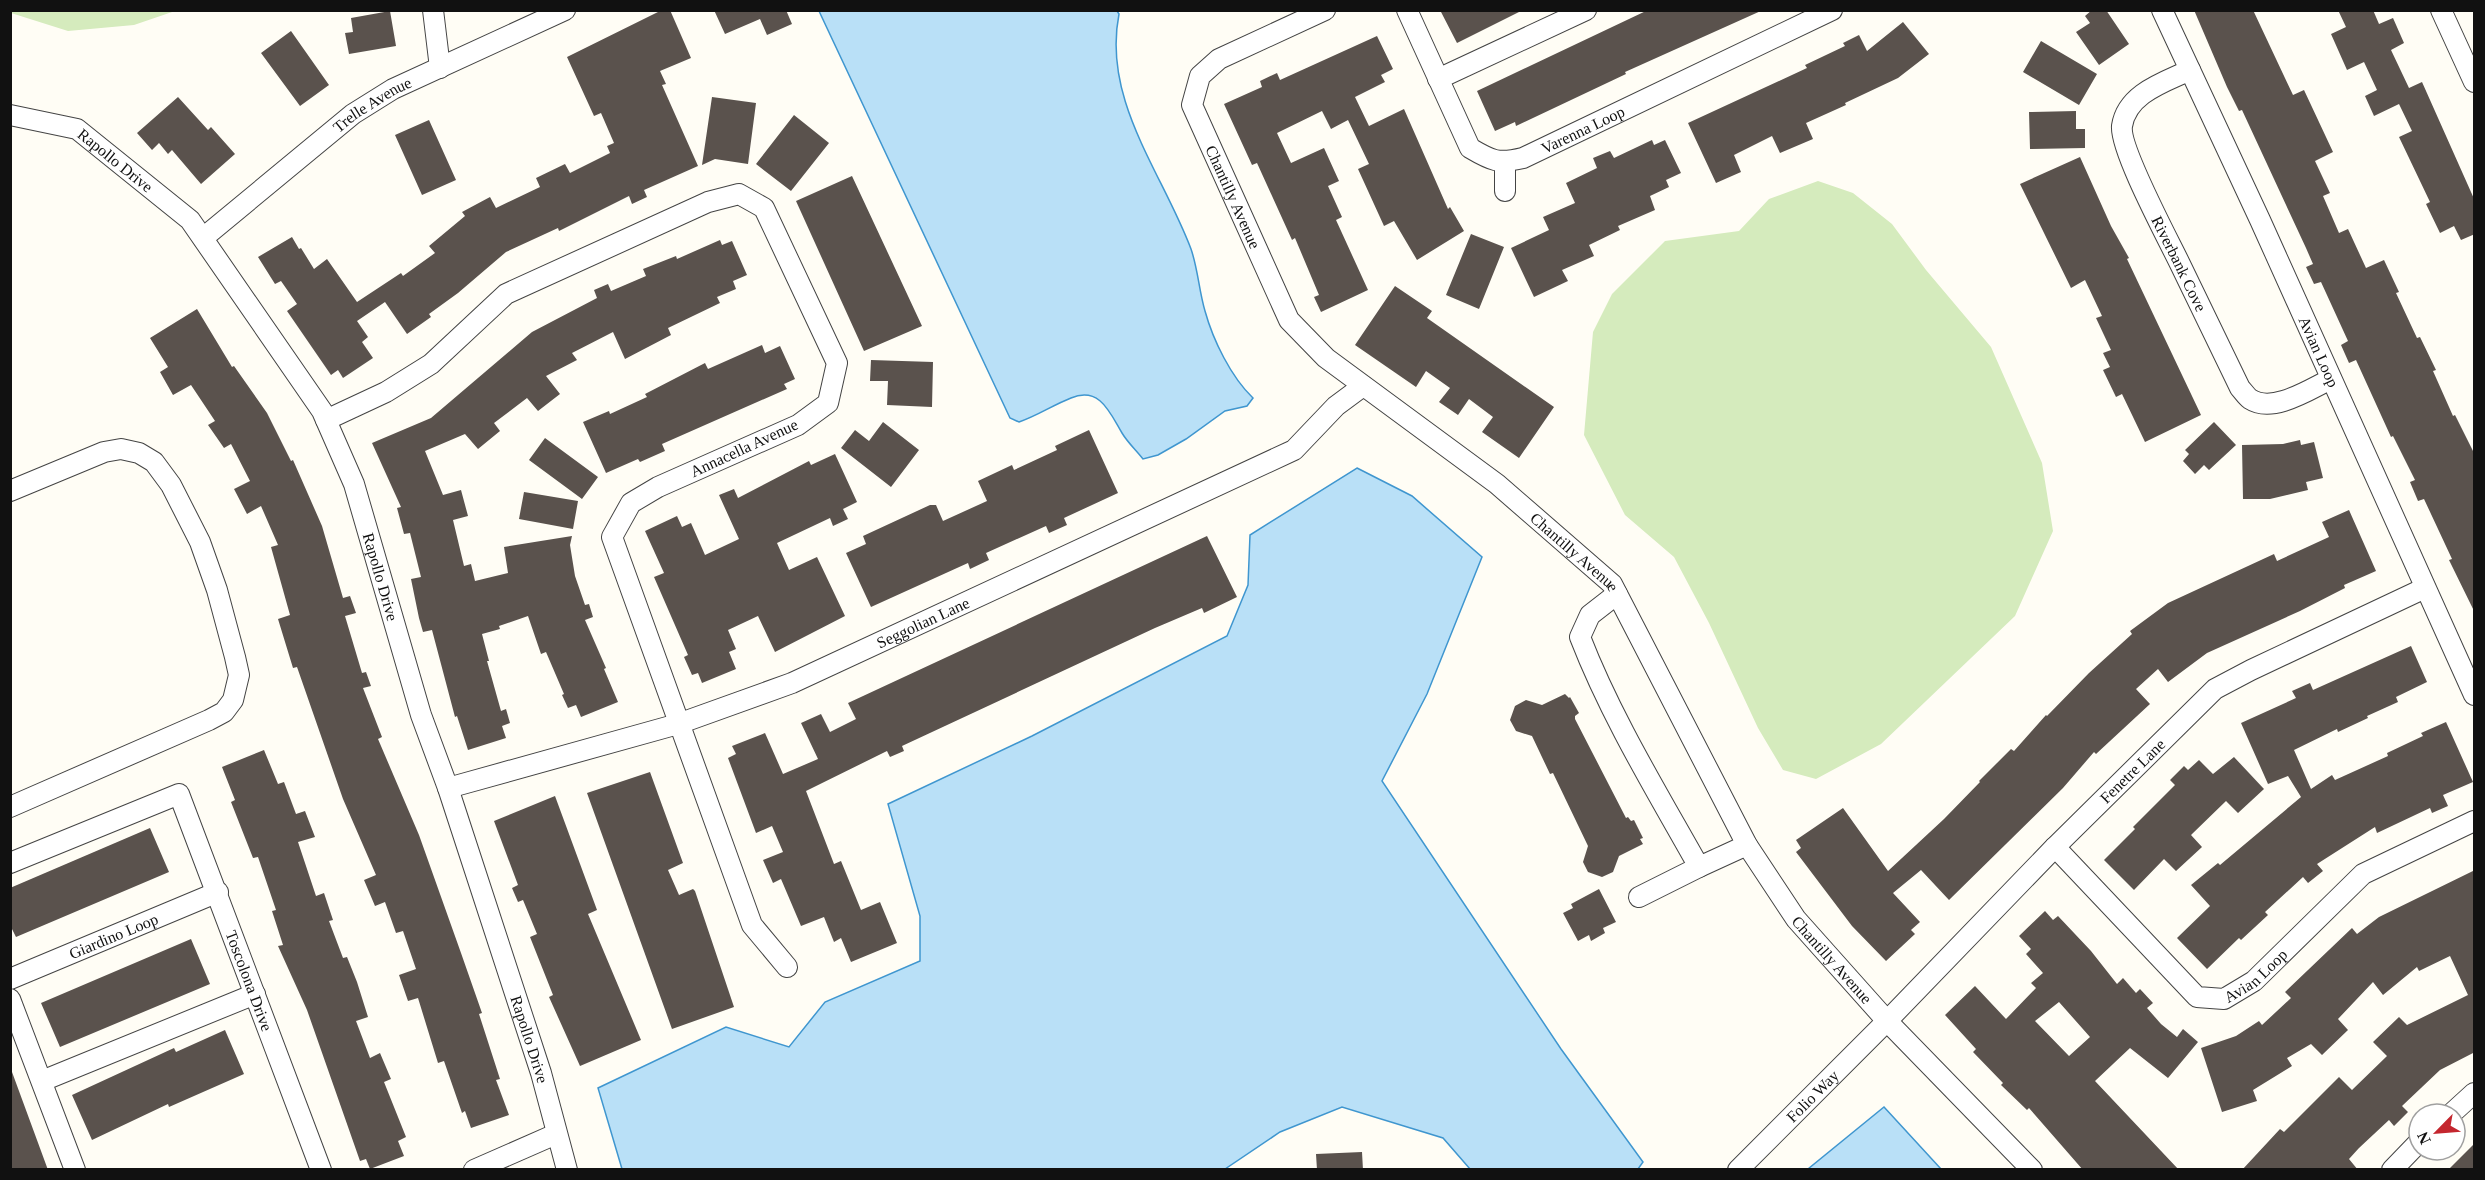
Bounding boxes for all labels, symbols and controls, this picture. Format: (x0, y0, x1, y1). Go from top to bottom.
street label: Trelle Avenue (330, 73, 414, 135)
street label: Varenna Loop (1538, 102, 1627, 157)
street label: Rapollo Drive (75, 125, 156, 195)
street label: Chantilly Avenue (1203, 143, 1264, 251)
street label: Riverbank Cove (2149, 213, 2210, 314)
street label: Avian Loop (2296, 314, 2343, 390)
street label: Annacella Avenue (688, 416, 800, 480)
street label: Chantilly Avenue (1527, 509, 1623, 594)
street label: Rapollo Drive (360, 531, 402, 623)
street label: Seggolian Lane (874, 594, 972, 651)
street label: Fenetre Lane (2096, 735, 2168, 806)
street label: Giardino Loop (66, 910, 161, 962)
street label: Chantilly Avenue (1789, 912, 1876, 1007)
street label: Toscolona Drive (223, 928, 276, 1033)
street label: Avian Loop (2221, 945, 2291, 1006)
street label: Rapollo Drive (508, 993, 552, 1085)
street label: Folio Way (1783, 1066, 1842, 1125)
north arrow (2407, 1102, 2467, 1162)
text: N (2414, 1129, 2434, 1147)

